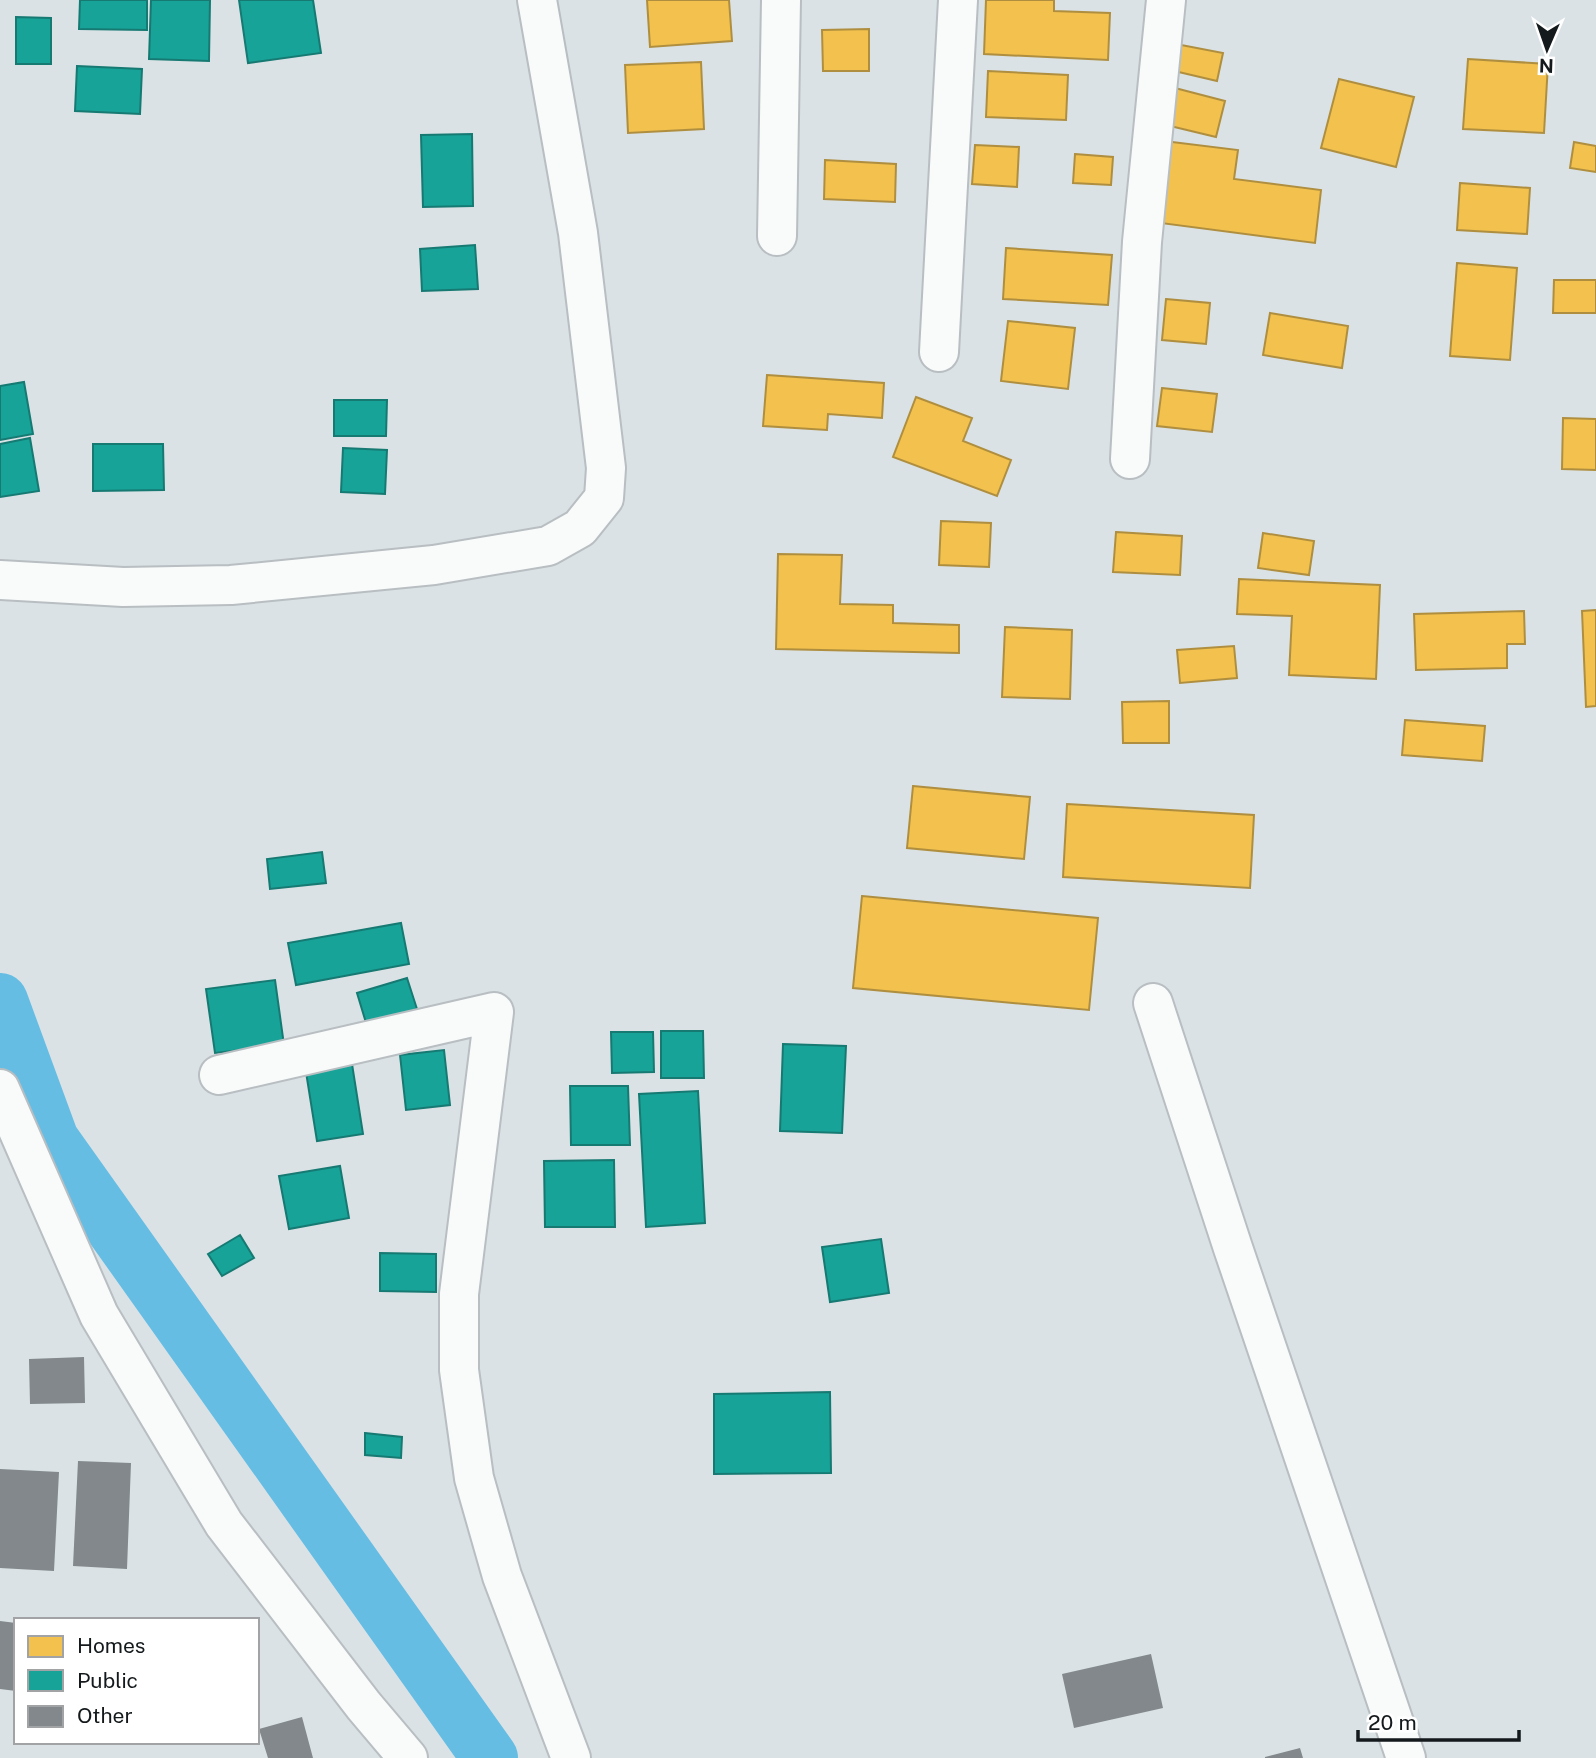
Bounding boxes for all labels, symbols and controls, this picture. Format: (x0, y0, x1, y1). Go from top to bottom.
north arrow (1512, 14, 1582, 84)
text: N (1539, 55, 1554, 77)
legend (14, 1618, 259, 1744)
text: Homes (77, 1633, 145, 1658)
text: Public (77, 1668, 138, 1693)
scale bar (1358, 1698, 1519, 1742)
text: Other (77, 1703, 133, 1728)
text: 20 m (1368, 1710, 1417, 1735)

